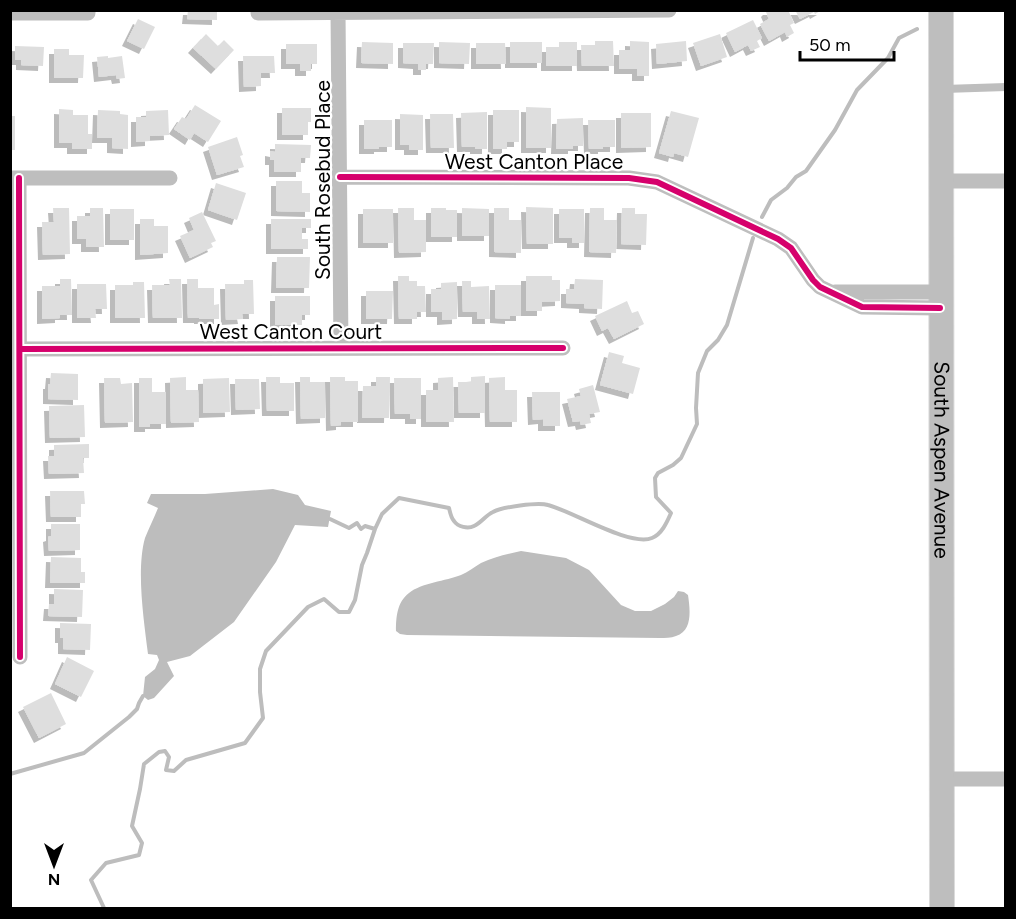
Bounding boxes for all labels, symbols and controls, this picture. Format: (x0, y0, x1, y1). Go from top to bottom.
scale bar (800, 24, 894, 62)
text: 50 m (809, 34, 851, 56)
street label: South Rosebud Place (310, 80, 335, 280)
street label: West Canton Place (445, 149, 623, 174)
street label: West Canton Court (200, 319, 382, 344)
street label: South Aspen Avenue (929, 361, 955, 559)
north arrow (24, 835, 84, 895)
text: N (48, 870, 60, 889)

